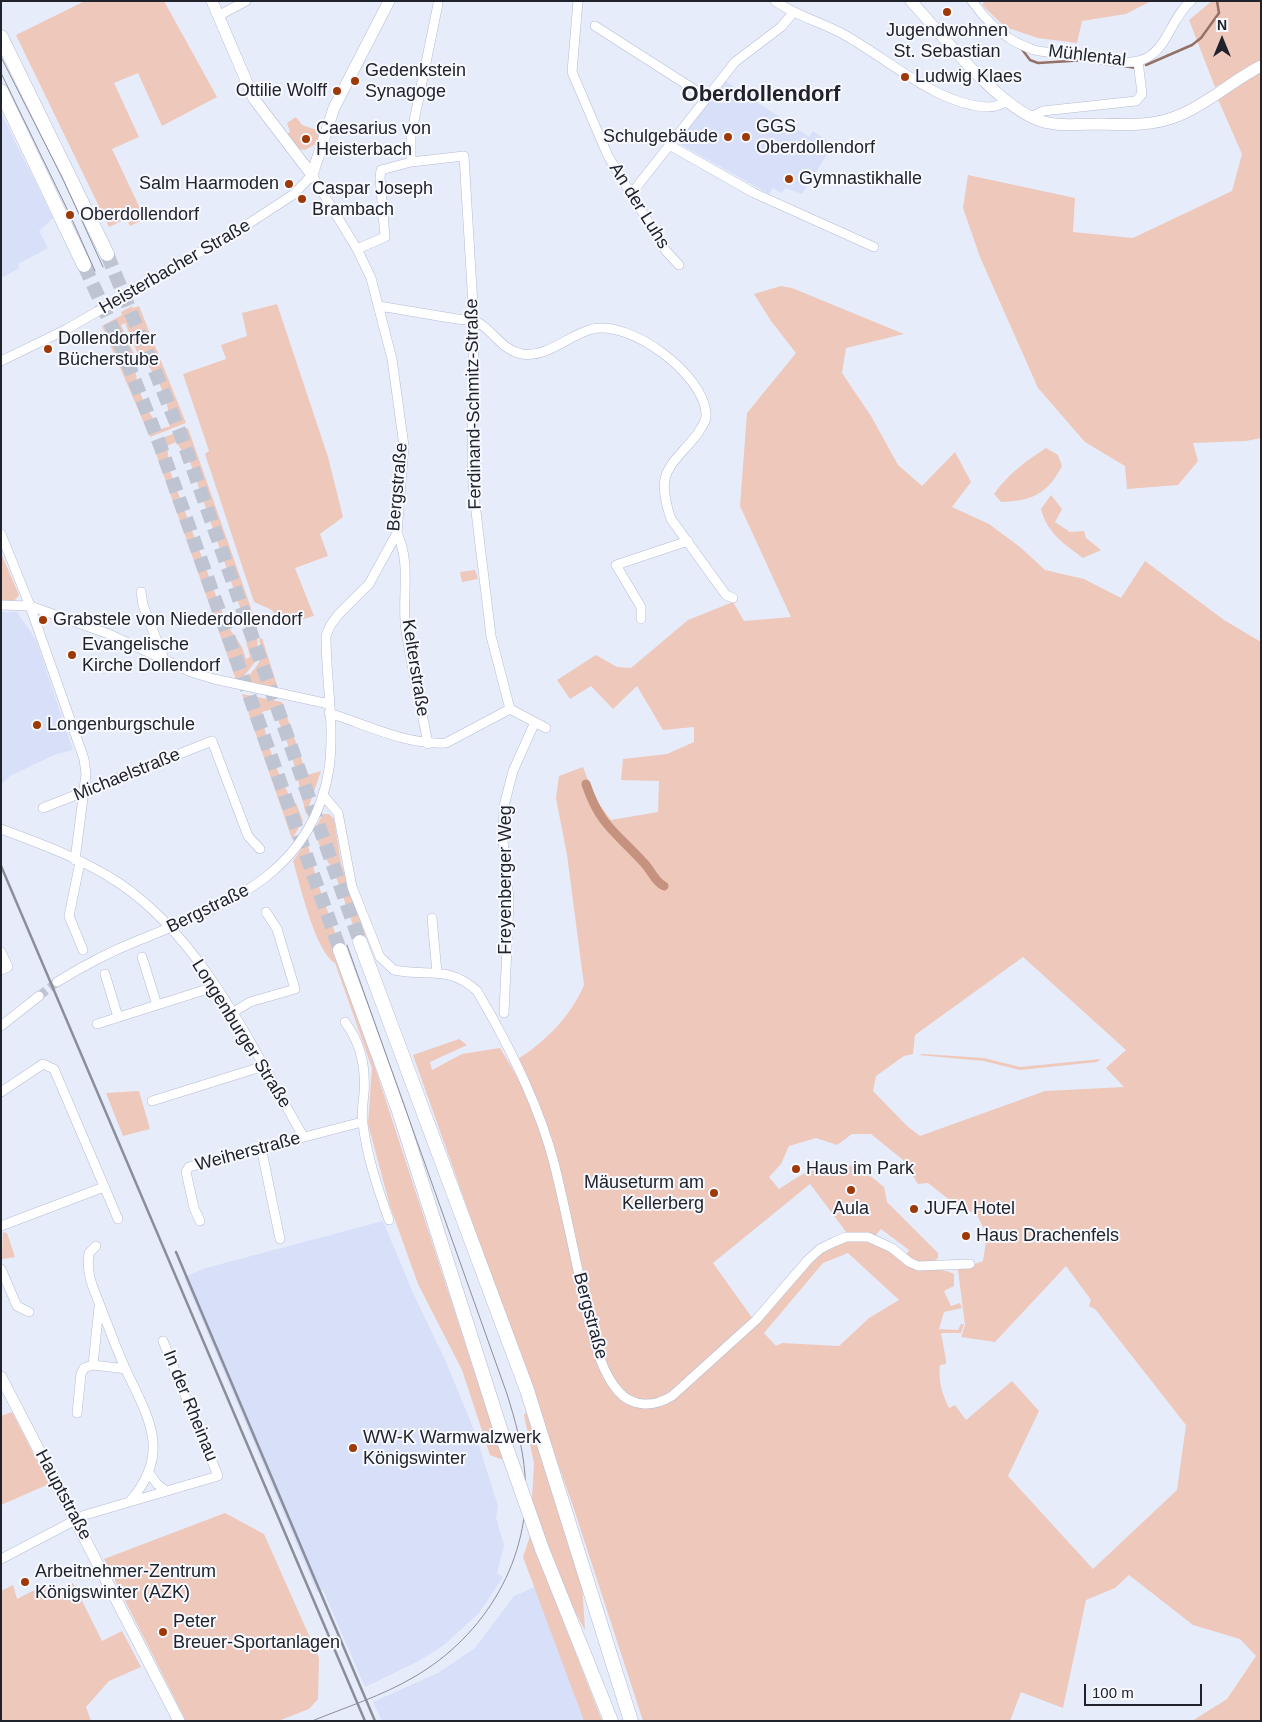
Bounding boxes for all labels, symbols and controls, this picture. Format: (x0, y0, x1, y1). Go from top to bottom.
marker: Jugendwohnen St. Sebastian (941, 6, 953, 18)
north arrow (1197, 15, 1247, 65)
text: N (1217, 17, 1227, 33)
place label: Jugendwohnen St. Sebastian (886, 20, 1008, 62)
street label: Mühlental (1047, 41, 1127, 71)
place label: Gedenkstein Synagoge (365, 60, 466, 102)
place label: Ludwig Klaes (915, 66, 1022, 88)
marker: Ludwig Klaes (899, 71, 911, 83)
marker: Gedenkstein Synagoge (349, 75, 361, 87)
place label: Ottilie Wolff (236, 80, 327, 102)
district label: Oberdollendorf (682, 82, 840, 108)
marker: Ottilie Wolff (331, 85, 343, 97)
place label: GGS Oberdollendorf (756, 116, 875, 158)
place label: Caesarius von Heisterbach (316, 118, 431, 160)
place label: Schulgebäude (603, 126, 718, 148)
marker: Schulgebäude (722, 131, 734, 143)
marker: GGS Oberdollendorf (740, 131, 752, 143)
marker: Caesarius von Heisterbach (300, 133, 312, 145)
street label: An der Luhs (604, 159, 674, 253)
place label: Gymnastikhalle (799, 168, 922, 190)
place label: Salm Haarmoden (139, 173, 279, 195)
marker: Gymnastikhalle (783, 173, 795, 185)
marker: Salm Haarmoden (283, 178, 295, 190)
place label: Caspar Joseph Brambach (312, 178, 433, 220)
marker: Caspar Joseph Brambach (296, 193, 308, 205)
place label: Oberdollendorf (80, 204, 199, 226)
marker: Oberdollendorf (64, 209, 76, 221)
street label: Heisterbacher Straße (96, 215, 254, 319)
street label: Ferdinand-Schmitz-Straße (461, 298, 487, 510)
place label: Dollendorfer Bücherstube (58, 328, 159, 370)
marker: Dollendorfer Bücherstube (42, 343, 54, 355)
street label: Bergstraße (383, 442, 413, 532)
place label: Grabstele von Niederdollendorf (53, 609, 302, 631)
marker: Grabstele von Niederdollendorf (37, 614, 49, 626)
street label: Kelterstraße (397, 618, 433, 718)
place label: Evangelische Kirche Dollendorf (82, 634, 220, 676)
marker: Evangelische Kirche Dollendorf (66, 649, 78, 661)
place label: Longenburgschule (47, 714, 195, 736)
marker: Longenburgschule (31, 719, 43, 731)
street label: Michaelstraße (71, 744, 183, 806)
street label: Freyenberger Weg (495, 805, 517, 955)
street label: Bergstraße (163, 880, 253, 938)
street label: Longenburger Straße (187, 956, 295, 1112)
street label: Weiherstraße (193, 1128, 303, 1176)
place label: Haus im Park (806, 1158, 914, 1180)
marker: Haus im Park (790, 1163, 802, 1175)
place label: Mäuseturm am Kellerberg (584, 1172, 704, 1214)
marker: Aula (845, 1184, 857, 1196)
marker: Mäuseturm am Kellerberg (708, 1187, 720, 1199)
place label: Aula (833, 1198, 869, 1220)
place label: JUFA Hotel (924, 1198, 1015, 1220)
marker: JUFA Hotel (908, 1203, 920, 1215)
place label: Haus Drachenfels (976, 1225, 1119, 1247)
marker: Haus Drachenfels (960, 1230, 972, 1242)
street label: Bergstraße (568, 1270, 612, 1362)
street label: In der Rheinau (158, 1347, 222, 1465)
place label: WW-K Warmwalzwerk Königswinter (363, 1427, 541, 1470)
marker: WW-K Warmwalzwerk Königswinter (347, 1442, 359, 1454)
street label: Hauptstraße (30, 1446, 96, 1544)
place label: Arbeitnehmer-Zentrum Königswinter (AZK) (35, 1561, 216, 1604)
marker: Arbeitnehmer-Zentrum Königswinter (AZK) (19, 1576, 31, 1588)
place label: Peter Breuer-Sportanlagen (173, 1611, 340, 1654)
marker: Peter Breuer-Sportanlagen (157, 1626, 169, 1638)
scale bar (1087, 1674, 1204, 1706)
text: 100 m (1092, 1684, 1134, 1701)

